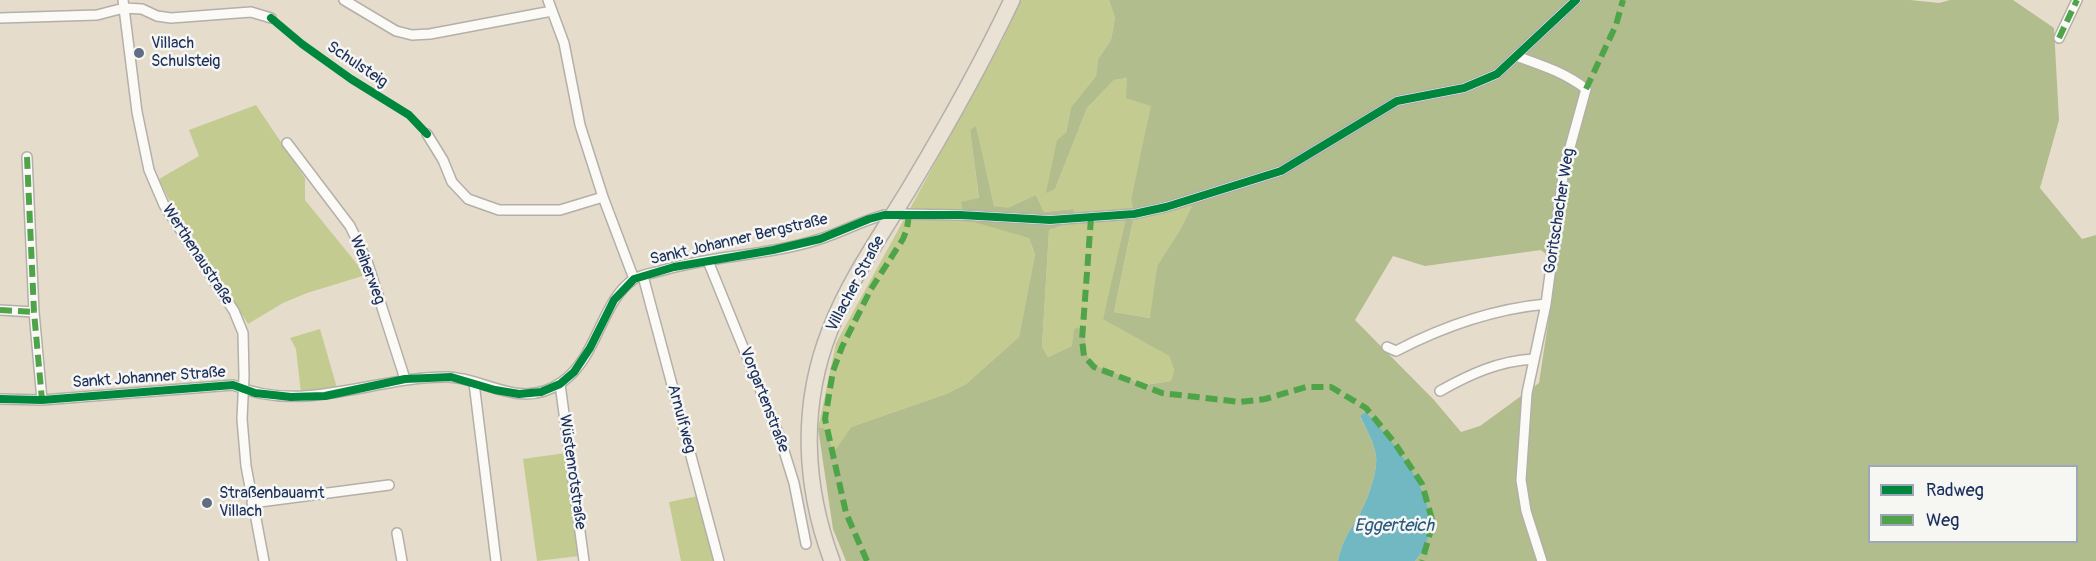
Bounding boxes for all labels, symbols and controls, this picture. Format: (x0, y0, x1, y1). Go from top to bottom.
place label: Villach Schulsteig (151, 34, 220, 72)
street label: Schulsteig (323, 38, 391, 92)
marker: Villach Schulsteig (132, 46, 146, 60)
street label: Goritschacher Weg (1541, 147, 1579, 275)
street label: Werthenaustraße (157, 201, 237, 309)
street label: Sankt Johanner Bergstraße (648, 210, 830, 270)
street label: Weiherweg (345, 233, 389, 307)
street label: Villacher Straße (823, 233, 889, 335)
street label: Vorgartenstraße (735, 345, 793, 455)
street label: Sankt Johanner Straße (72, 363, 226, 393)
street label: Arnulfweg (663, 383, 699, 455)
street label: Wüstenrotstraße (554, 413, 590, 531)
legend (1868, 465, 2078, 543)
text: Radweg (1926, 479, 1984, 502)
place label: Straßenbauamt Villach (219, 484, 324, 522)
marker: Straßenbauamt Villach (200, 496, 214, 510)
text: Weg (1926, 509, 1959, 532)
water label: Eggerteich (1354, 515, 1434, 537)

